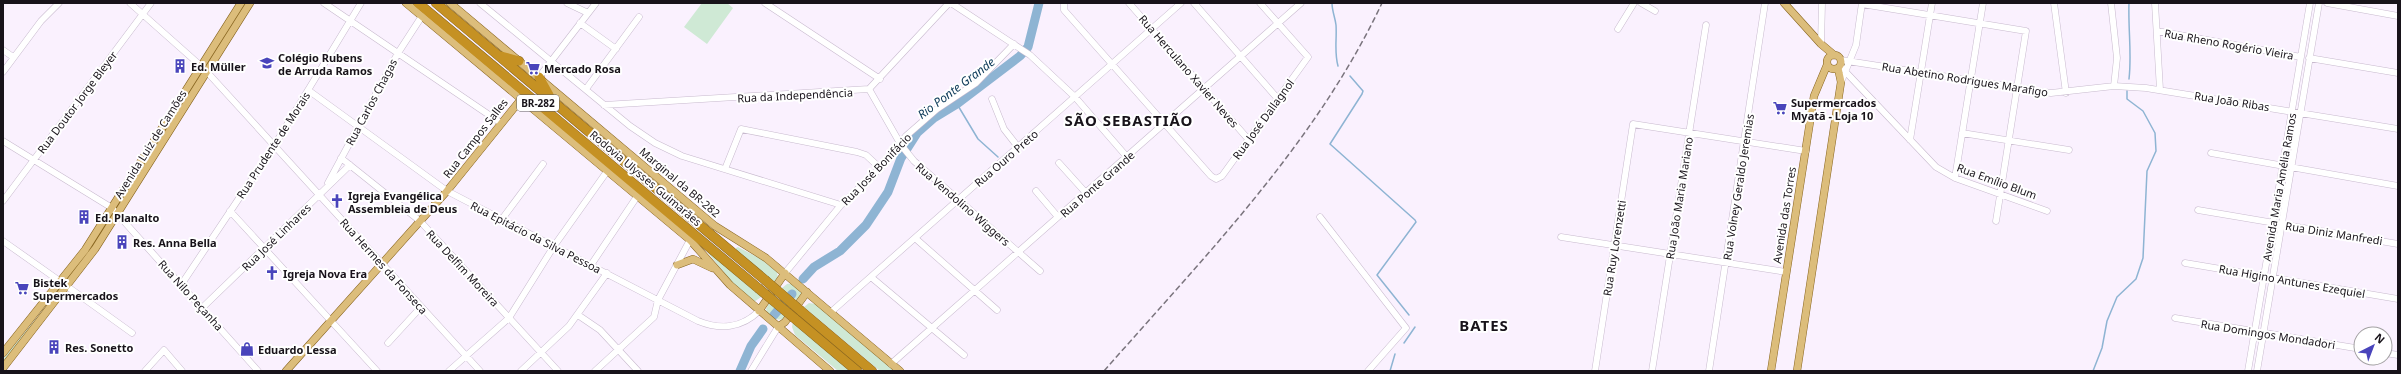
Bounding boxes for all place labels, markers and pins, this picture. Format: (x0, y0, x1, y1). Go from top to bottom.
place label: Colégio Rubens de Arruda Ramos (278, 50, 373, 78)
school or university icon: Colégio Rubens de Arruda Ramos (259, 55, 275, 71)
building icon: Ed. Müller (172, 58, 188, 74)
place label: Ed. Müller (191, 59, 246, 74)
supermarket icon: Mercado Rosa (525, 60, 541, 76)
place label: Mercado Rosa (544, 61, 621, 76)
place label: Supermercados Myatã - Loja 10 (1791, 95, 1877, 123)
supermarket icon: Supermercados Myatã - Loja 10 (1772, 100, 1788, 116)
place label: Igreja Evangélica Assembleia de Deus (348, 188, 458, 216)
church icon: Igreja Evangélica Assembleia de Deus (329, 193, 345, 209)
building icon: Ed. Planalto (76, 209, 92, 225)
place label: Ed. Planalto (95, 210, 160, 225)
building icon: Res. Anna Bella (114, 234, 130, 250)
place label: Res. Anna Bella (133, 235, 217, 250)
church icon: Igreja Nova Era (264, 265, 280, 281)
place label: Igreja Nova Era (283, 266, 367, 281)
place label: Bistek Supermercados (33, 275, 119, 303)
supermarket icon: Bistek Supermercados (14, 280, 30, 296)
building icon: Res. Sonetto (46, 339, 62, 355)
place label: Res. Sonetto (65, 340, 133, 355)
shop icon: Eduardo Lessa (239, 341, 255, 357)
place label: Eduardo Lessa (258, 342, 337, 357)

